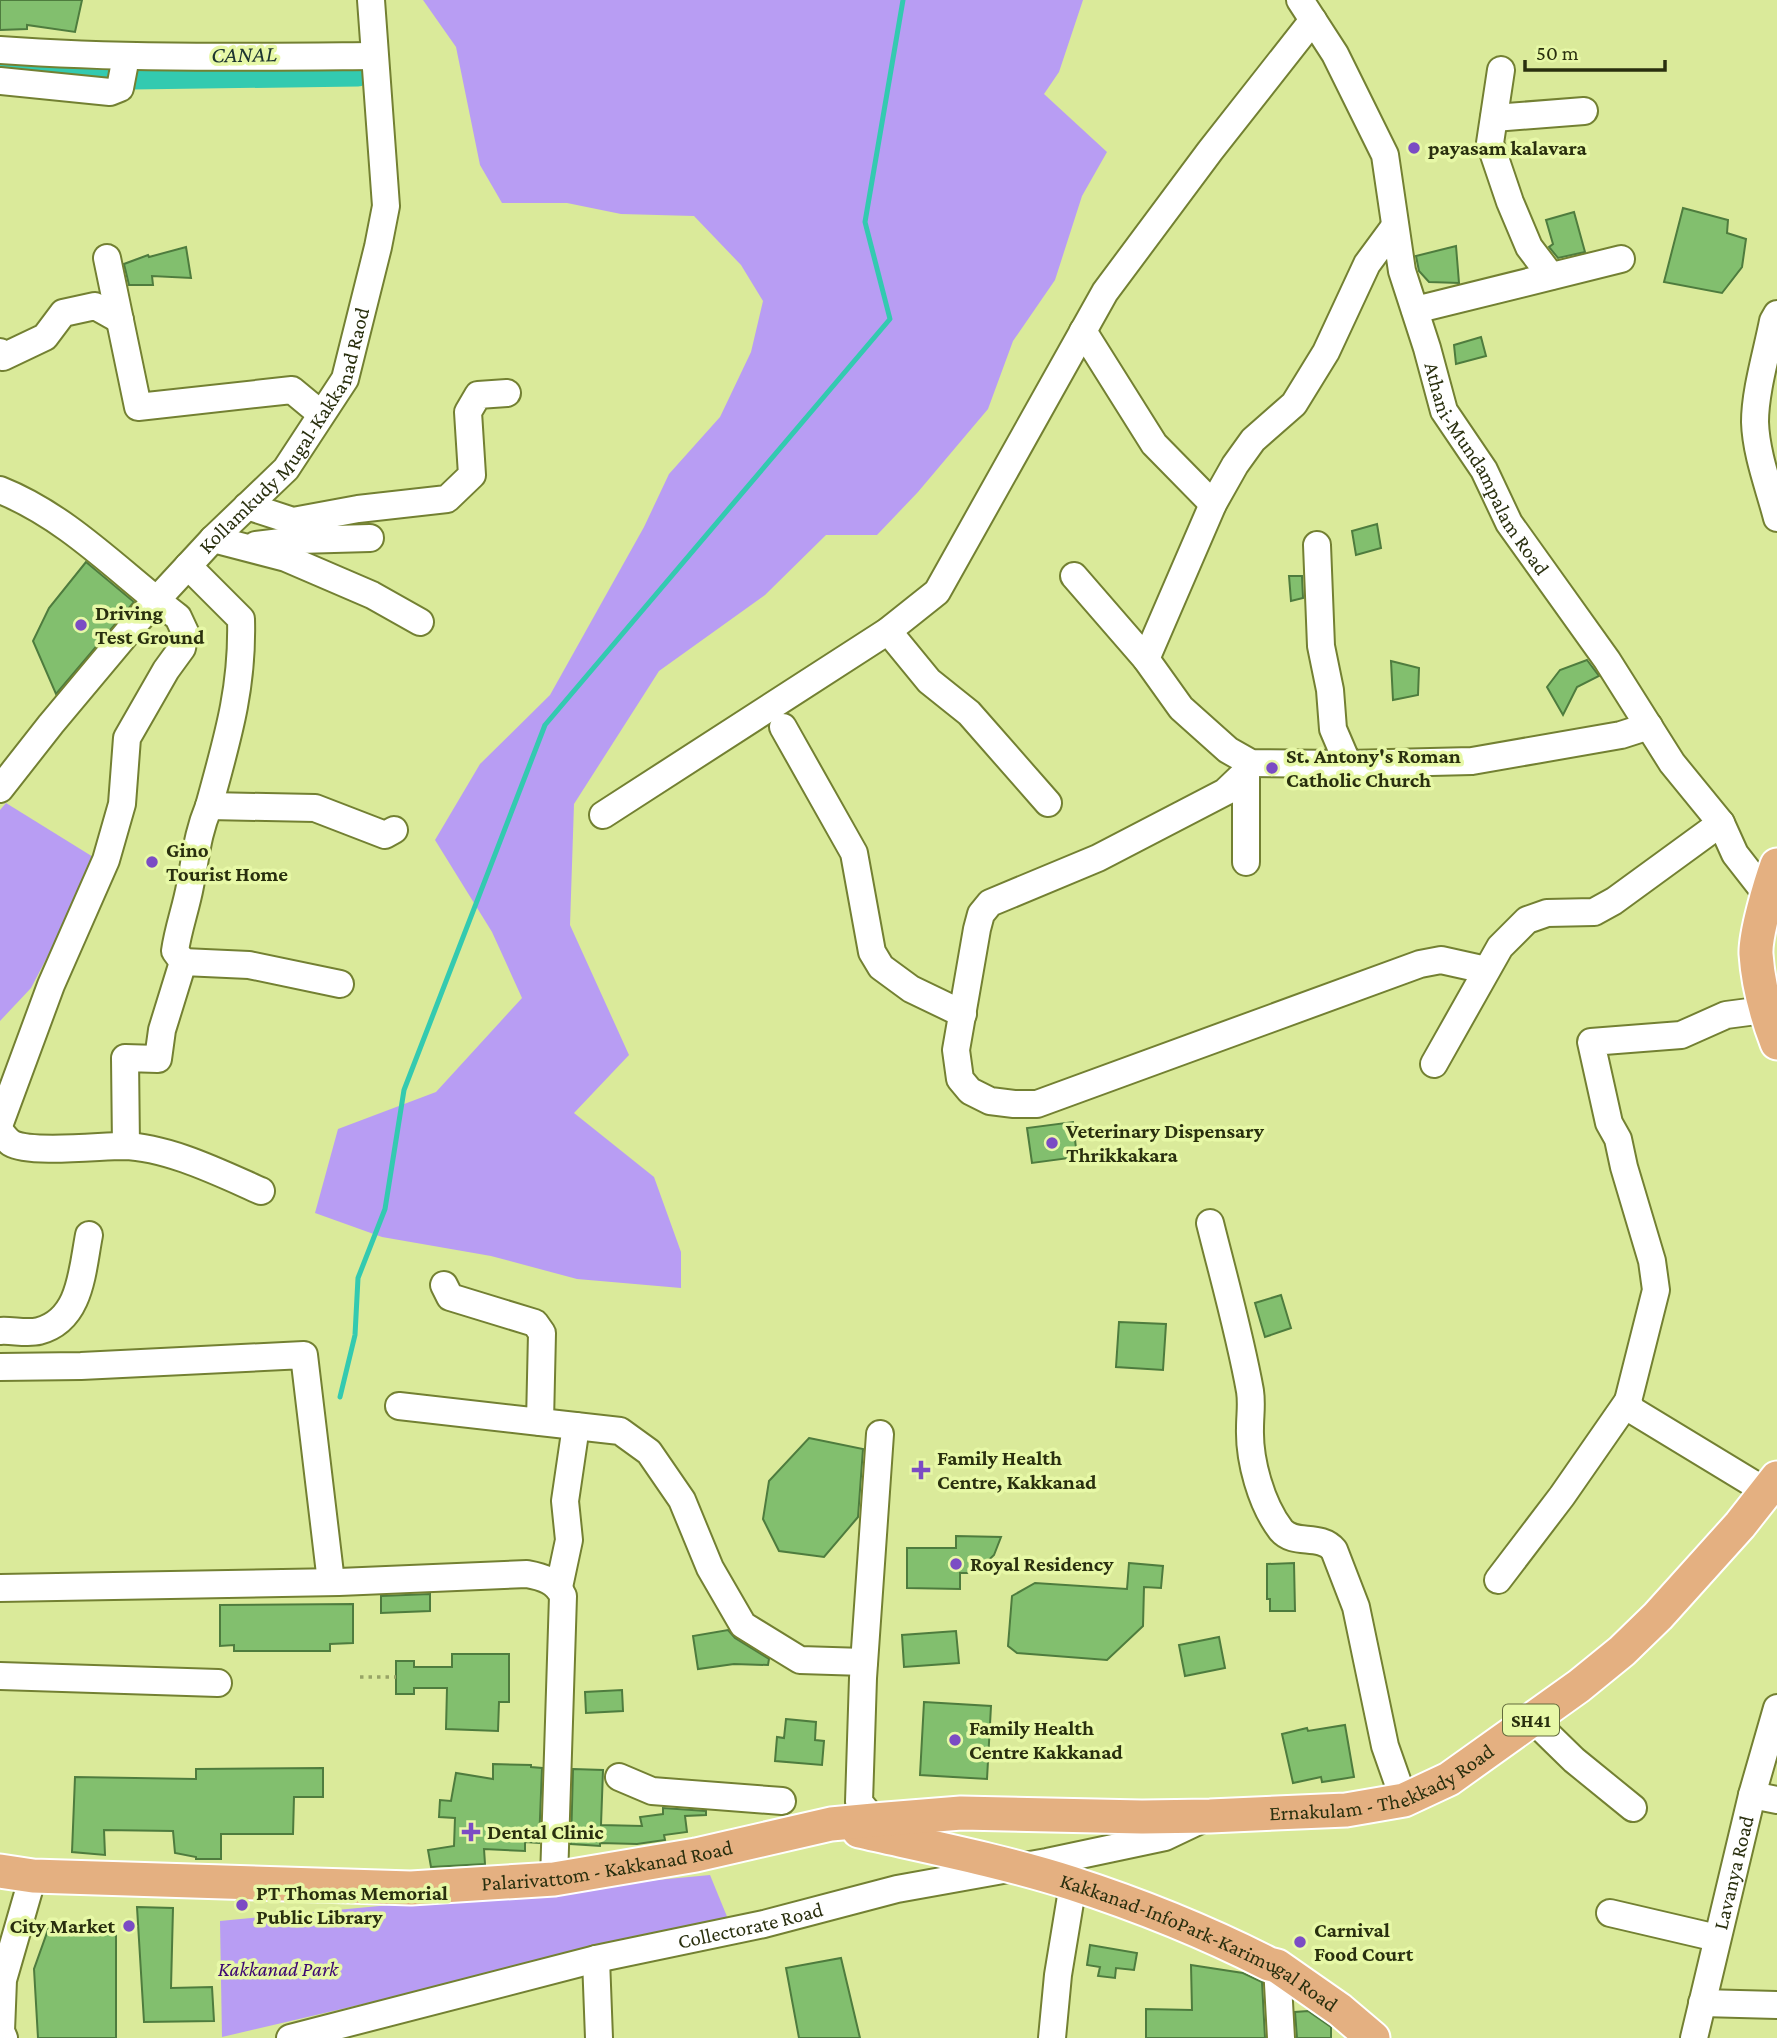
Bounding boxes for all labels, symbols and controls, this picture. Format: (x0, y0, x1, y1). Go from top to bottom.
scale bar (1525, 28, 1665, 72)
water label: CANAL (211, 40, 278, 68)
text: 50 m (1536, 41, 1579, 65)
place label: payasam kalavara (1428, 136, 1587, 160)
marker: payasam kalavara (1406, 140, 1422, 156)
street label: Kollamkudy Mugal-Kakkanad Raod (194, 305, 374, 558)
street label: Athani-Mundampalam Road (1419, 360, 1554, 580)
place label: Driving Test Ground (95, 601, 205, 649)
marker: Driving Test Ground (73, 617, 89, 633)
place label: St. Antony's Roman Catholic Church (1286, 744, 1461, 792)
marker: St. Antony's Roman Catholic Church (1264, 760, 1280, 776)
place label: Gino Tourist Home (166, 838, 288, 886)
marker: Gino Tourist Home (144, 854, 160, 870)
place label: Veterinary Dispensary Thrikkakara (1065, 1119, 1265, 1167)
marker: Veterinary Dispensary Thrikkakara (1044, 1135, 1060, 1151)
place label: Family Health Centre, Kakkanad (937, 1446, 1097, 1494)
marker: Family Health Centre, Kakkanad (911, 1460, 931, 1480)
place label: Royal Residency (970, 1552, 1114, 1576)
marker: Royal Residency (948, 1556, 964, 1572)
road number: SH41 (1503, 1704, 1559, 1736)
place label: Family Health Centre Kakkanad (969, 1716, 1123, 1764)
marker: Family Health Centre Kakkanad (947, 1732, 963, 1748)
street label: Ernakulam - Thekkady Road (1269, 1739, 1498, 1825)
street label: Lavanya Road (1708, 1813, 1759, 1932)
place label: Dental Clinic (487, 1820, 604, 1844)
marker: Dental Clinic (461, 1822, 481, 1842)
street label: Palarivattom - Kakkanad Road (481, 1835, 735, 1896)
street label: Kakkanad-InfoPark-Karimugal Road (1057, 1868, 1343, 2017)
place label: PT Thomas Memorial Public Library (256, 1881, 448, 1929)
marker: PT Thomas Memorial Public Library (234, 1897, 250, 1913)
street label: Collectorate Road (676, 1897, 826, 1954)
place label: City Market (9, 1914, 115, 1938)
marker: City Market (121, 1918, 137, 1934)
place label: Carnival Food Court (1314, 1918, 1414, 1966)
marker: Carnival Food Court (1292, 1934, 1308, 1950)
park label: Kakkanad Park (218, 1957, 339, 1981)

